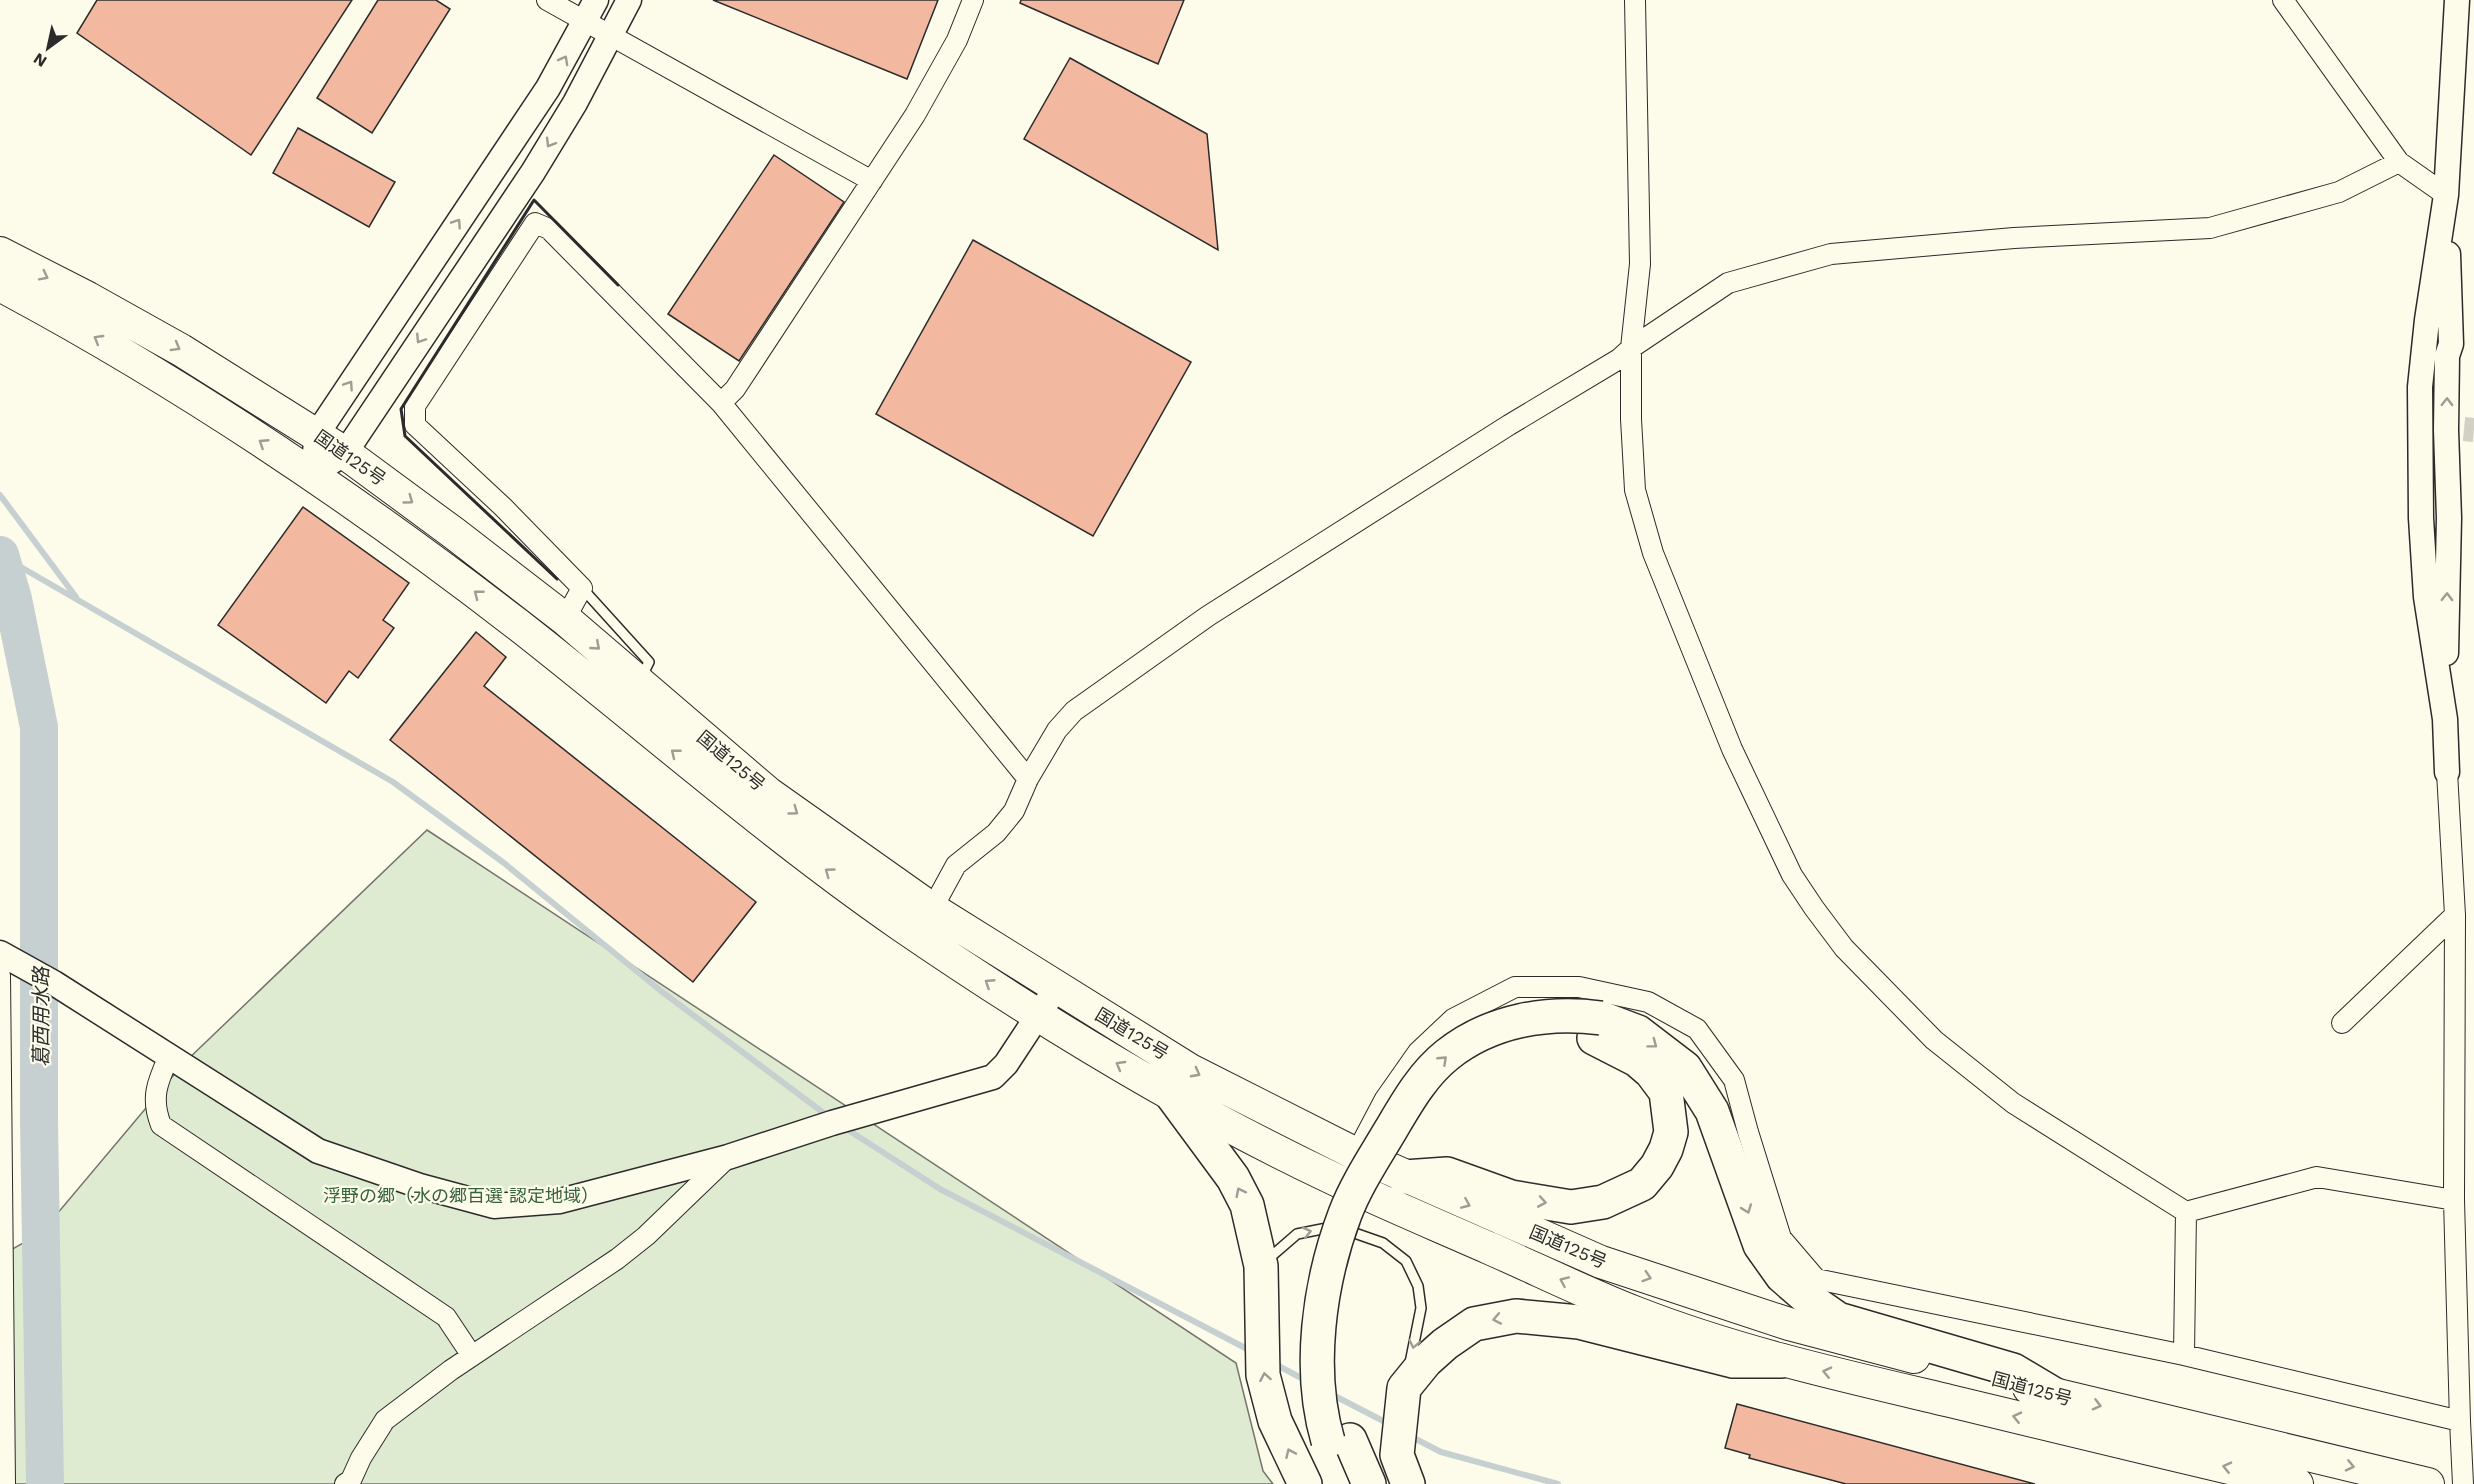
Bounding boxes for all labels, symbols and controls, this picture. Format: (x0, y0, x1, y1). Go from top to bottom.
north arrow (18, 18, 78, 78)
text: N (30, 49, 50, 71)
one-way arrow (557, 56, 568, 66)
one-way arrow (546, 137, 558, 147)
one-way arrow (450, 219, 461, 230)
one-way arrow (38, 268, 49, 280)
one-way arrow (416, 332, 427, 343)
one-way arrow (94, 335, 104, 347)
one-way arrow (169, 340, 180, 352)
one-way arrow (342, 381, 353, 392)
one-way arrow (2441, 398, 2453, 407)
street label: 国道125号 (311, 425, 390, 490)
one-way arrow (259, 439, 270, 450)
one-way arrow (402, 493, 413, 504)
one-way arrow (474, 591, 485, 602)
one-way arrow (2441, 593, 2454, 602)
one-way arrow (589, 639, 600, 650)
street label: 国道125号 (693, 726, 769, 795)
one-way arrow (670, 750, 681, 761)
one-way arrow (787, 804, 798, 815)
one-way arrow (824, 869, 835, 880)
water label: 葛西用水路 (29, 965, 53, 1067)
one-way arrow (985, 980, 996, 991)
street label: 国道125号 (1092, 1003, 1173, 1064)
one-way arrow (1646, 1036, 1657, 1047)
one-way arrow (1436, 1056, 1446, 1067)
one-way arrow (1116, 1061, 1126, 1072)
one-way arrow (1190, 1066, 1201, 1077)
park label: 浮野の郷（水の郷百選 認定地域） (323, 1185, 599, 1206)
one-way arrow (1236, 1187, 1247, 1198)
one-way arrow (1537, 1195, 1547, 1208)
one-way arrow (1460, 1196, 1471, 1208)
one-way arrow (1739, 1203, 1752, 1214)
street label: 国道125号 (1526, 1221, 1610, 1272)
one-way arrow (1302, 1226, 1312, 1239)
one-way arrow (1641, 1270, 1652, 1282)
one-way arrow (1559, 1276, 1570, 1288)
one-way arrow (1492, 1312, 1502, 1325)
one-way arrow (1408, 1338, 1421, 1348)
one-way arrow (1822, 1366, 1832, 1379)
street label: 国道125号 (1990, 1368, 2074, 1409)
one-way arrow (1259, 1372, 1272, 1382)
one-way arrow (2092, 1398, 2102, 1411)
one-way arrow (2012, 1412, 2022, 1425)
one-way arrow (1285, 1448, 1297, 1459)
one-way arrow (2344, 1458, 2354, 1471)
one-way arrow (2222, 1462, 2232, 1475)

